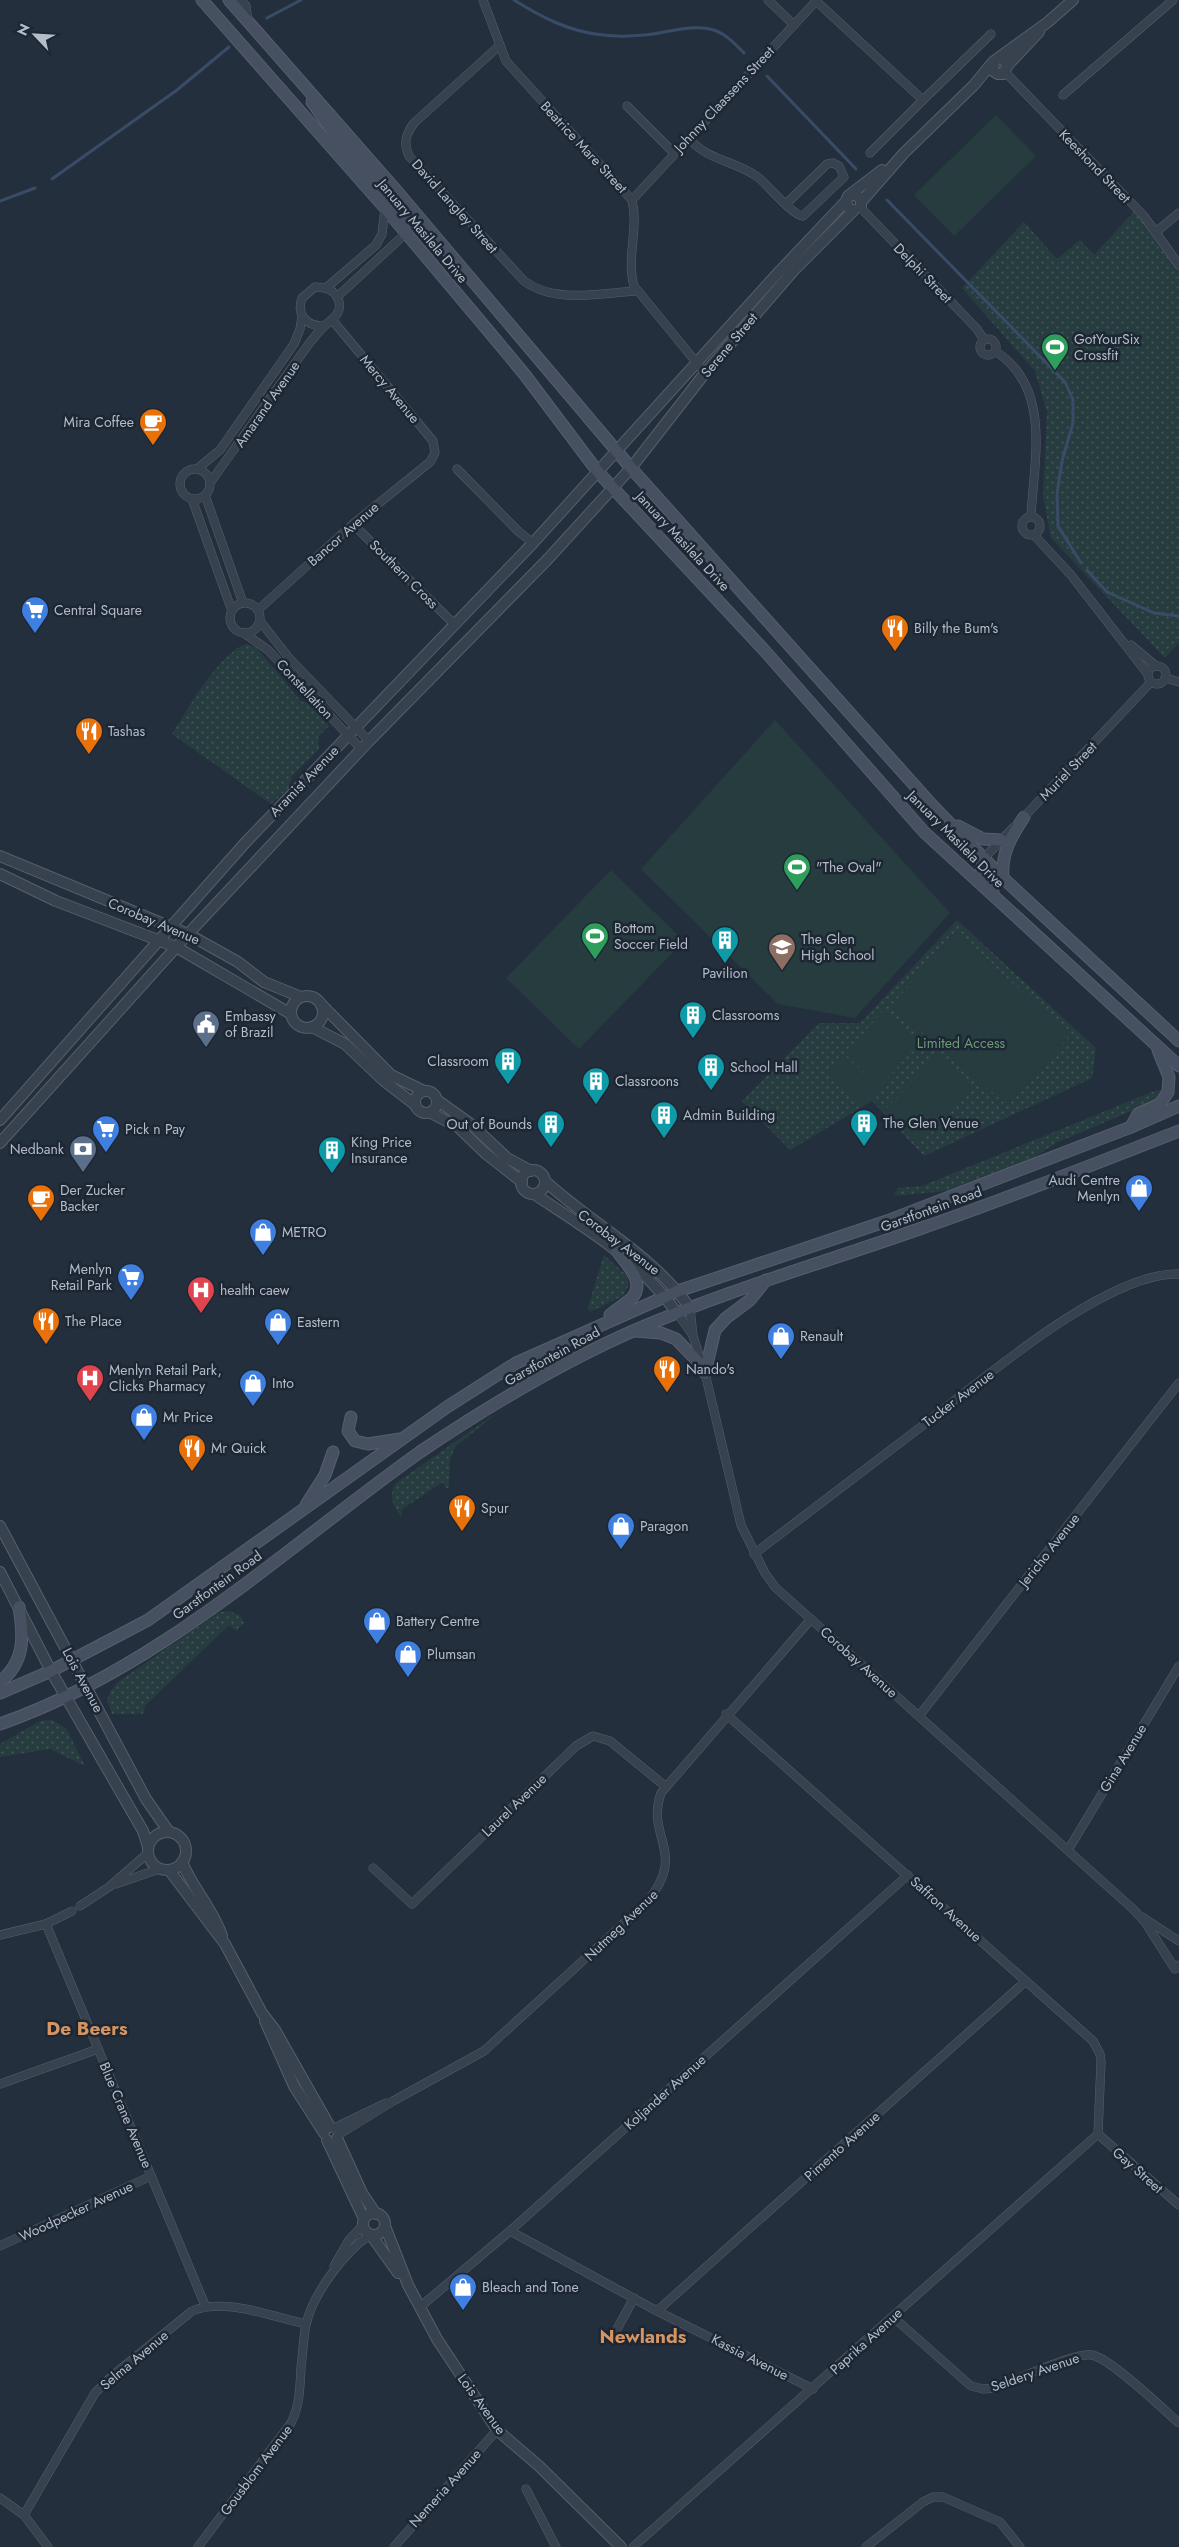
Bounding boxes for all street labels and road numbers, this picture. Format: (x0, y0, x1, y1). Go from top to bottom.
street label: Johnny Claassens Street (668, 41, 779, 158)
street label: Beatrice Mare Street (536, 97, 632, 198)
street label: Keeshond Street (1055, 125, 1136, 208)
street label: David Langley Street (407, 155, 503, 258)
street label: January Masilela Drive (372, 173, 472, 287)
street label: Delphi Street (889, 239, 957, 308)
street label: Serene Street (696, 308, 762, 382)
street label: Mercy Avenue (355, 350, 425, 428)
street label: Amarand Avenue (230, 357, 304, 451)
street label: January Masilela Drive (630, 485, 735, 595)
street label: Bancor Avenue (303, 497, 383, 571)
street label: Southern Cross (365, 535, 443, 613)
street label: Constellation (272, 654, 338, 724)
street label: Muriel Street (1035, 737, 1102, 805)
street label: Aramist Avenue (265, 741, 343, 821)
street label: January Masilela Drive (901, 784, 1009, 892)
street label: Corobay Avenue (105, 893, 203, 949)
street label: Garstfontein Road (878, 1181, 984, 1237)
street label: Corobay Avenue (574, 1204, 664, 1280)
street label: Garstfontein Road (501, 1321, 603, 1391)
street label: Tucker Avenue (918, 1364, 998, 1432)
street label: Jericho Avenue (1013, 1509, 1084, 1593)
street label: Garstfontein Road (168, 1546, 266, 1624)
street label: Corobay Avenue (816, 1622, 902, 1702)
street label: Lois Avenue (57, 1644, 109, 1716)
street label: Gina Avenue (1095, 1720, 1151, 1796)
street label: Laurel Avenue (477, 1769, 551, 1841)
street label: Saffron Avenue (906, 1872, 986, 1946)
street label: Nutmeg Avenue (580, 1885, 662, 1965)
street label: Koljander Avenue (620, 2050, 710, 2134)
street label: Blue Crane Avenue (95, 2059, 157, 2171)
street label: Pimento Avenue (800, 2107, 884, 2185)
street label: Gay Street (1108, 2142, 1168, 2198)
street label: Woodpecker Avenue (16, 2176, 136, 2246)
street label: Paprika Avenue (825, 2303, 907, 2379)
street label: Selma Avenue (96, 2325, 172, 2395)
street label: Kassia Avenue (708, 2329, 792, 2385)
street label: Seldery Avenue (988, 2347, 1082, 2397)
street label: Lois Avenue (453, 2369, 511, 2439)
street label: Gousblom Avenue (215, 2420, 297, 2520)
street label: Nemeria Avenue (404, 2444, 486, 2532)

